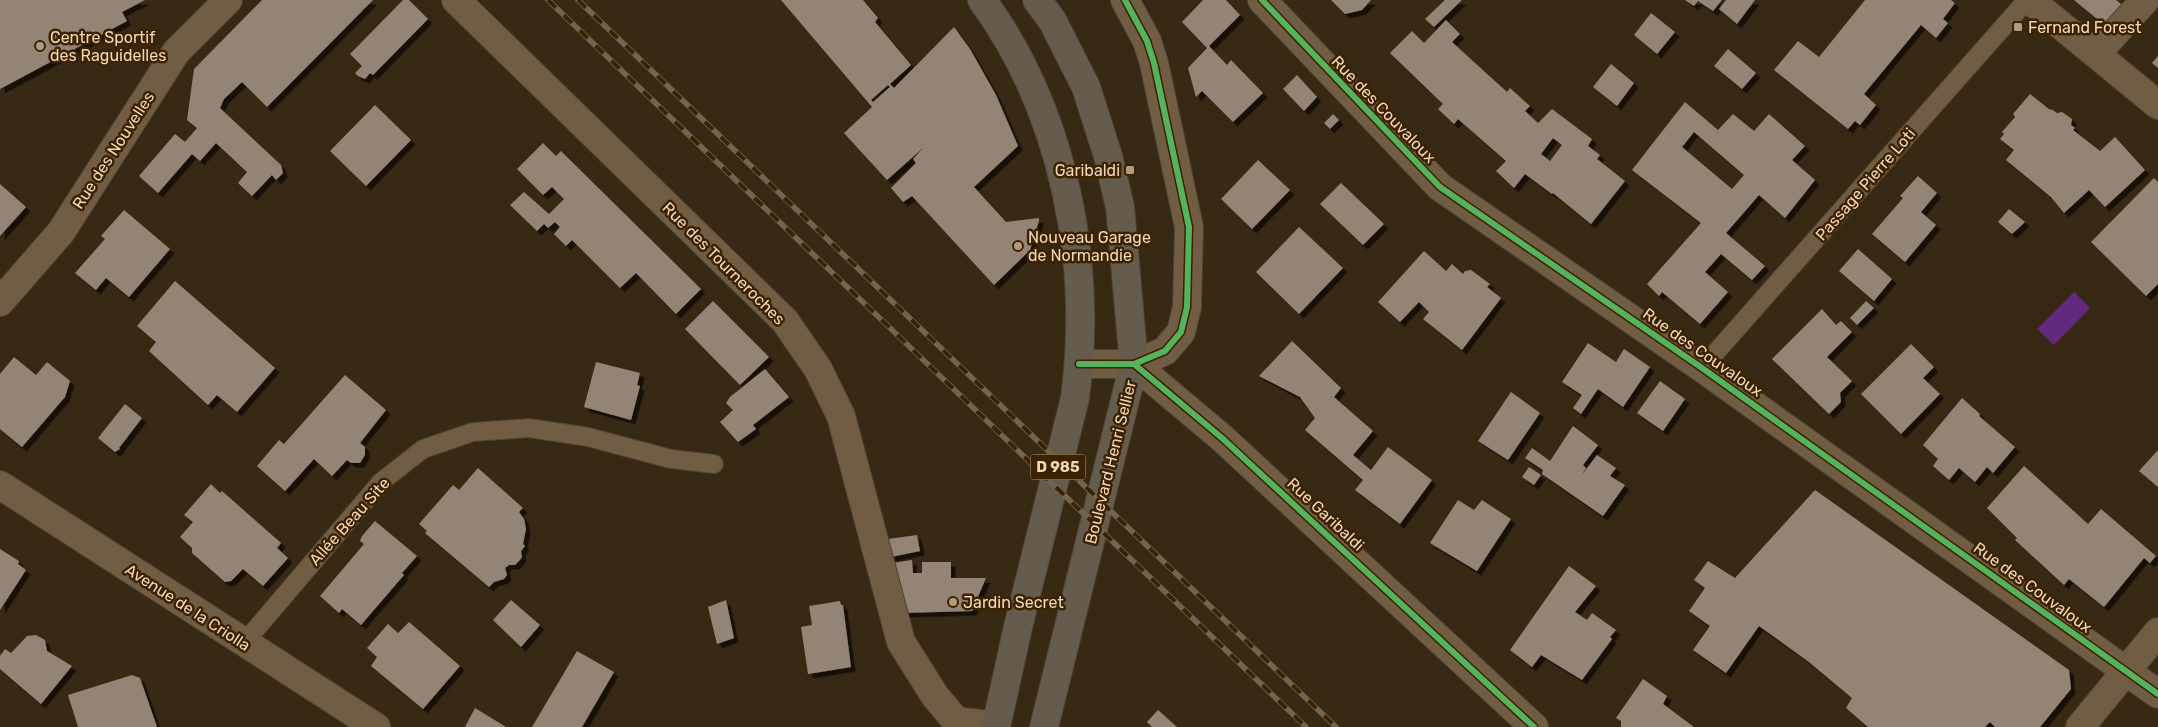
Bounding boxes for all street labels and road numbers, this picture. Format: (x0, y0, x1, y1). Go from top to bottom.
street label: Rue des Couvaloux (1328, 52, 1440, 167)
street label: Rue des Nouvelles (68, 88, 158, 212)
street label: Passage Pierre Loti (1811, 124, 1919, 244)
street label: Rue des Tourneroches (659, 198, 789, 328)
street label: Rue des Couvaloux (1639, 304, 1767, 401)
street label: Boulevard Henri Sellier (1081, 378, 1140, 546)
road number: D 985 (1030, 454, 1086, 480)
street label: Allée Beau Site (305, 474, 394, 569)
street label: Rue Garibaldi (1283, 474, 1368, 555)
street label: Rue des Couvaloux (1970, 538, 2096, 637)
street label: Avenue de la Criolla (122, 560, 254, 655)

